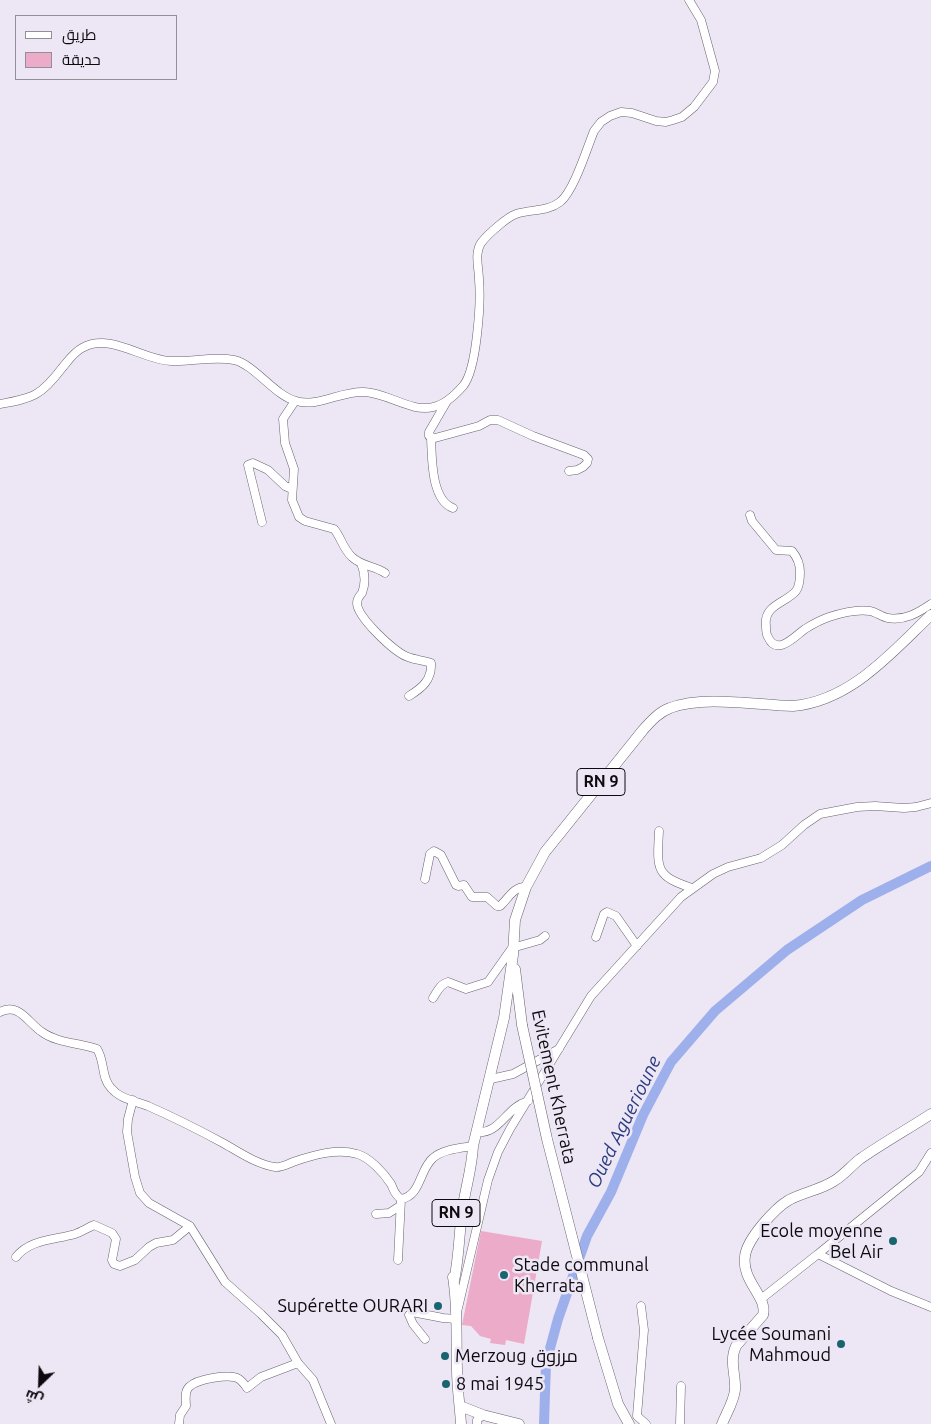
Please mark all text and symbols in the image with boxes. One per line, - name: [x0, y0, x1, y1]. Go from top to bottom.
- legend: [15, 15, 178, 80]
- text: طريق: [62, 26, 96, 43]
- text: حديقة: [62, 51, 101, 68]
- road number: RN 9: [577, 769, 625, 796]
- street label: Evitement Kherrata: [527, 1008, 581, 1166]
- water label: Oued Aguerioune: [582, 1052, 666, 1192]
- road number: RN 9: [432, 1200, 480, 1226]
- place label: Ecole moyenne Bel Air: [760, 1220, 883, 1262]
- marker: Ecole moyenne Bel Air: [887, 1235, 899, 1247]
- place label: Stade communal Kherrata: [514, 1254, 649, 1296]
- marker: Stade communal Kherrata: [498, 1269, 510, 1281]
- place label: Supérette OURARI: [277, 1295, 428, 1317]
- marker: Supérette OURARI: [432, 1300, 444, 1312]
- place label: Lycée Soumani Mahmoud: [711, 1323, 831, 1366]
- marker: Lycée Soumani Mahmoud: [835, 1338, 847, 1350]
- place label: Merzoug مرزوق: [455, 1345, 578, 1367]
- marker: Merzoug مرزوق: [439, 1350, 451, 1362]
- north arrow: [15, 1359, 65, 1409]
- place label: 8 mai 1945: [456, 1373, 544, 1395]
- marker: 8 mai 1945: [440, 1378, 452, 1390]
- text: ش: [22, 1387, 45, 1409]

